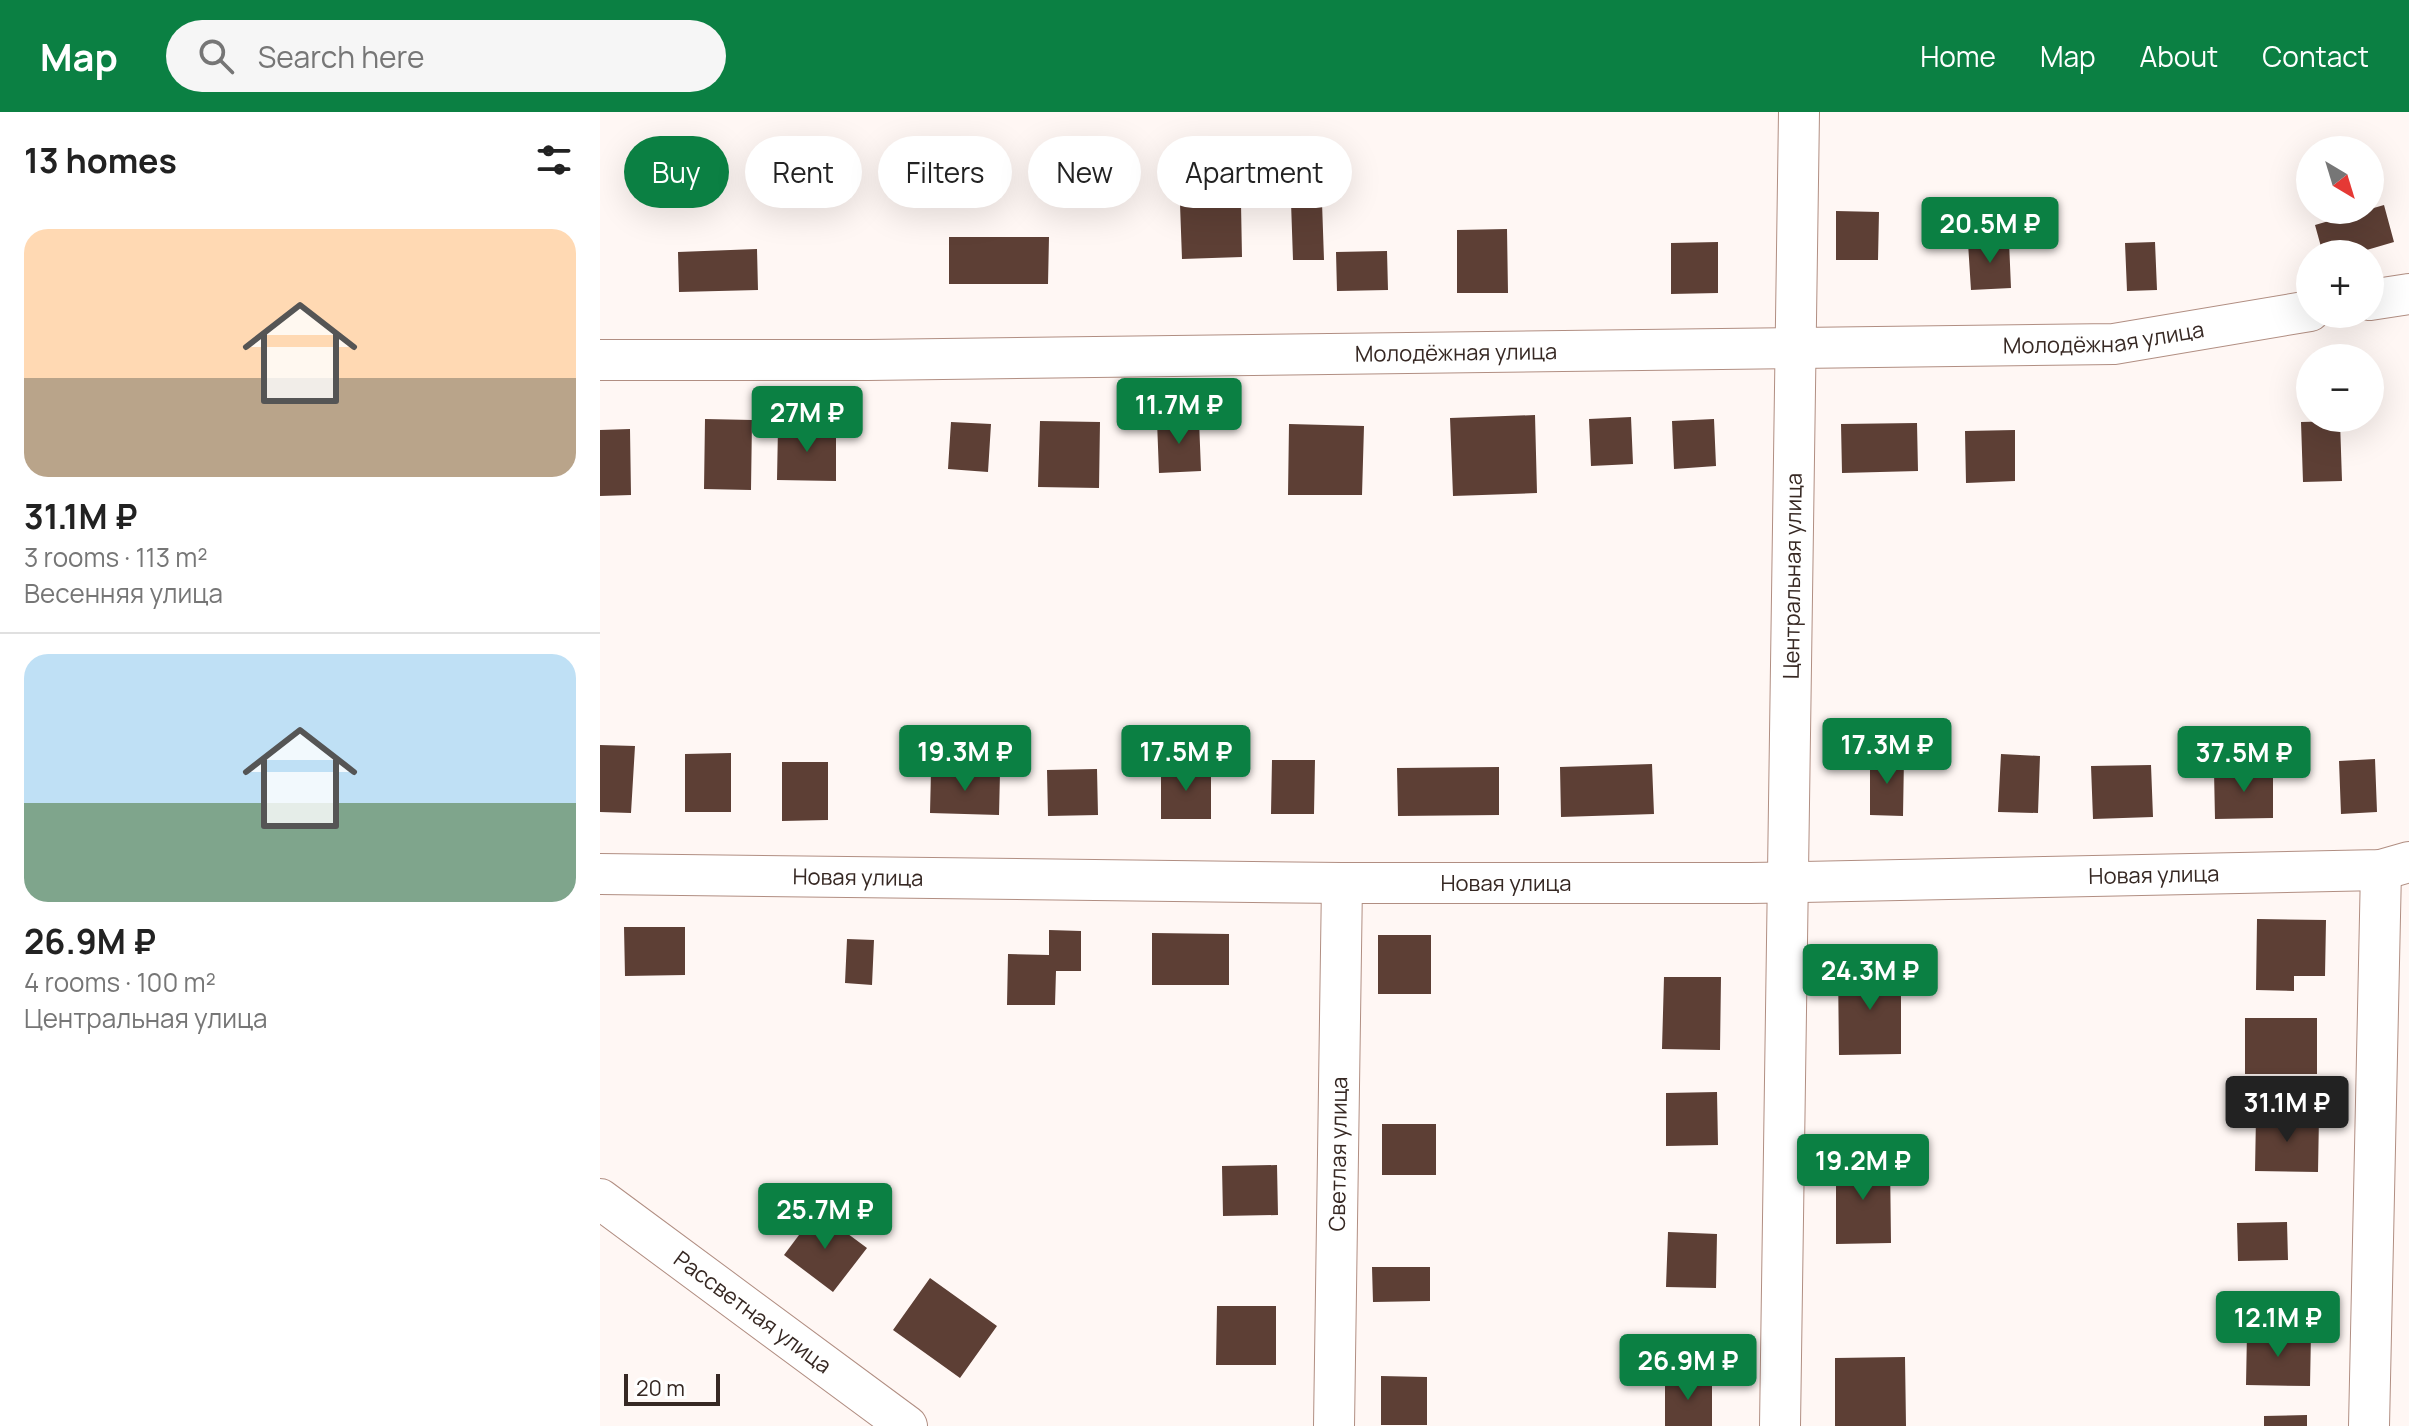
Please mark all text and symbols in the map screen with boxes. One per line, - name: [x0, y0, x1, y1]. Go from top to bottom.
- search box: [166, 20, 726, 92]
- text: Map: [40, 30, 118, 82]
- icon: search: [194, 34, 238, 78]
- text: Search here: [258, 36, 425, 77]
- text: Home: [1920, 37, 1996, 75]
- text: Map: [2040, 37, 2096, 75]
- text: About: [2140, 37, 2218, 75]
- text: Contact: [2262, 37, 2369, 75]
- chip: Buy: [624, 136, 729, 208]
- chip: Rent: [745, 136, 862, 208]
- chip: Filters: [878, 136, 1012, 208]
- chip: New: [1028, 136, 1141, 208]
- chip: Apartment: [1157, 136, 1352, 208]
- north arrow: [2296, 136, 2384, 224]
- map controls: [2296, 136, 2384, 432]
- text: 13 homes: [24, 137, 177, 183]
- icon: filters: [532, 138, 576, 182]
- pin: 20.5M ₽: [1916, 197, 2064, 265]
- text: 20.5M ₽: [1940, 205, 2040, 241]
- button: +: [2296, 240, 2384, 328]
- icon: home: [228, 281, 372, 425]
- street label: Молодёжная улица: [2003, 314, 2206, 360]
- street label: Молодёжная улица: [1355, 336, 1557, 369]
- button: −: [2296, 344, 2384, 432]
- pin: 11.7M ₽: [1105, 378, 1253, 446]
- pin: 27M ₽: [751, 386, 863, 454]
- text: 11.7M ₽: [1135, 386, 1223, 422]
- text: 27M ₽: [770, 394, 844, 430]
- street label: Центральная улица: [1776, 473, 1809, 679]
- text: 31.1M ₽: [24, 493, 138, 539]
- text: 3 rooms · 113 m²: [24, 539, 208, 575]
- text: Весенняя улица: [24, 575, 223, 611]
- icon: home: [228, 706, 372, 850]
- pin: 17.3M ₽: [1813, 718, 1961, 786]
- pin: 19.3M ₽: [891, 725, 1039, 793]
- pin: 17.5M ₽: [1112, 725, 1260, 793]
- text: 17.3M ₽: [1840, 726, 1934, 762]
- pin: 37.5M ₽: [2170, 726, 2318, 794]
- text: 19.3M ₽: [917, 733, 1013, 769]
- text: 17.5M ₽: [1139, 733, 1233, 769]
- text: 37.5M ₽: [2196, 734, 2292, 770]
- street label: Новая улица: [2088, 858, 2220, 891]
- street label: Новая улица: [792, 861, 924, 893]
- street label: Новая улица: [1441, 868, 1571, 898]
- text: 26.9M ₽: [24, 918, 156, 964]
- pin: 24.3M ₽: [1796, 944, 1944, 1012]
- text: 24.3M ₽: [1821, 952, 1919, 988]
- text: 4 rooms · 100 m²: [24, 964, 216, 1000]
- text: Центральная улица: [24, 1000, 268, 1036]
- street label: Светлая улица: [1322, 1076, 1354, 1232]
- pin: 31.1M ₽: [2213, 1076, 2361, 1144]
- text: 31.1M ₽: [2244, 1084, 2330, 1120]
- pin: 19.2M ₽: [1789, 1134, 1937, 1202]
- text: 19.2M ₽: [1815, 1142, 1911, 1178]
- pin: 25.7M ₽: [751, 1183, 899, 1251]
- text: 25.7M ₽: [776, 1191, 874, 1227]
- street label: Рассветная улица: [668, 1244, 838, 1380]
- pin: 12.1M ₽: [2204, 1291, 2352, 1359]
- text: 12.1M ₽: [2234, 1299, 2322, 1335]
- pin: 26.9M ₽: [1614, 1334, 1762, 1402]
- text: 26.9M ₽: [1638, 1342, 1738, 1378]
- scale bar: [624, 1370, 720, 1406]
- text: 20 m: [636, 1373, 685, 1403]

